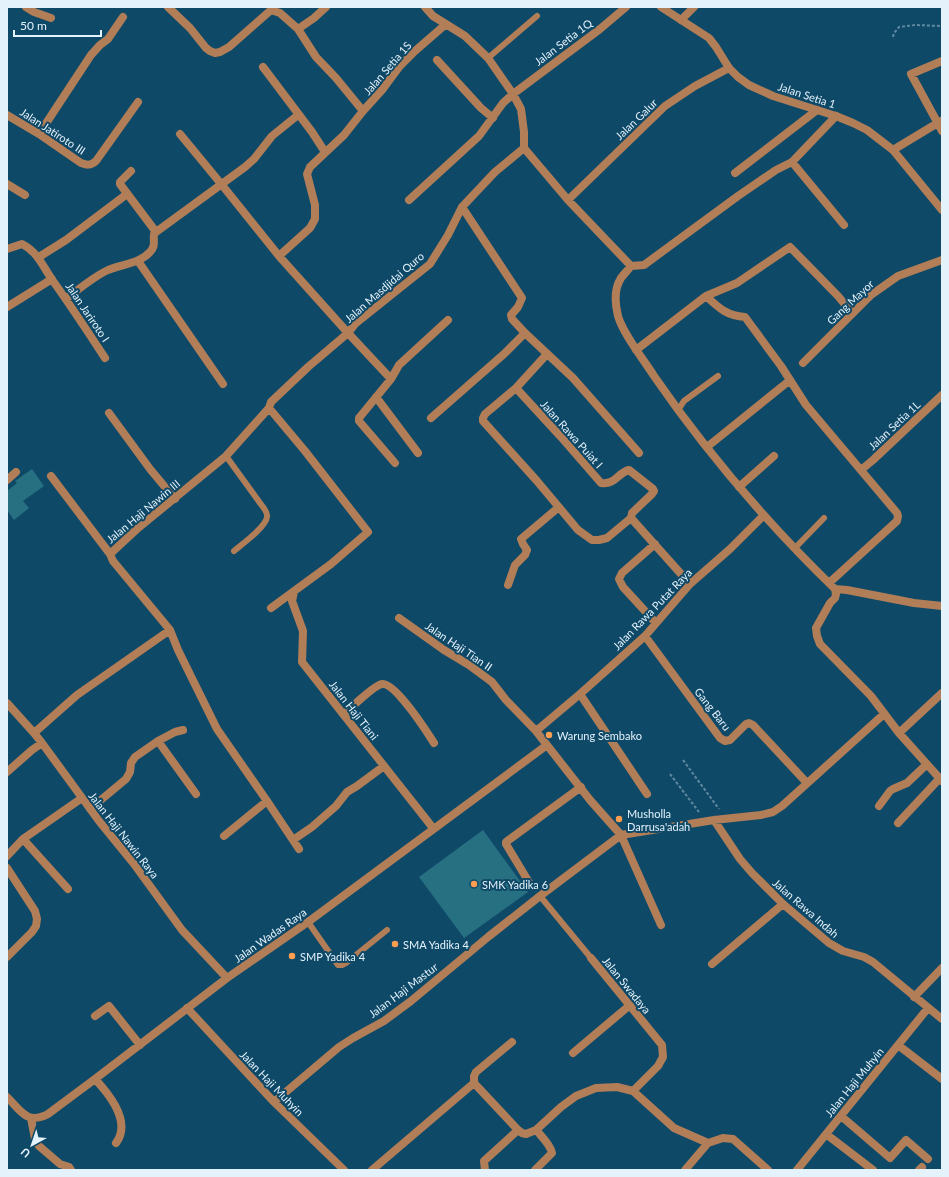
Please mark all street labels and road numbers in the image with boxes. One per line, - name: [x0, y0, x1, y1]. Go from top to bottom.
- street label: Jalan Setia 1Q: [532, 16, 595, 68]
- street label: Jalan Setia 1S: [360, 39, 414, 97]
- street label: Jalan Setia 1: [776, 80, 838, 110]
- street label: Jalan Galur: [612, 96, 660, 142]
- street label: Jalan Jatiroto III: [18, 105, 88, 157]
- street label: Jalan Masdjidai Quro: [342, 249, 426, 325]
- street label: Gang Mayor: [824, 277, 876, 327]
- street label: Jalan Jariroto I: [63, 280, 113, 344]
- street label: Jalan Rawa Puiat I: [538, 397, 606, 471]
- street label: Jalan Setia 1L: [866, 398, 923, 452]
- street label: Jalan Haji Nawin III: [104, 476, 182, 546]
- street label: Jalan Rawa Putat Raya: [610, 566, 694, 652]
- street label: Jalan Haji Tian II: [423, 619, 495, 673]
- street label: Jalan Haji Tiani: [327, 678, 381, 743]
- street label: Gang Baru: [692, 685, 734, 733]
- street label: Jalan Haji Nawin Raya: [86, 789, 162, 881]
- street label: Jalan Rawa Indah: [770, 876, 842, 940]
- street label: Jalan Wadas Raya: [231, 905, 309, 965]
- street label: Jalan Swadaya: [600, 954, 654, 1016]
- street label: Jalan Haji Mastur: [366, 960, 440, 1020]
- street label: Jalan Haji Muhyin: [822, 1045, 886, 1119]
- street label: Jalan Haji Muhyin: [238, 1048, 306, 1118]

